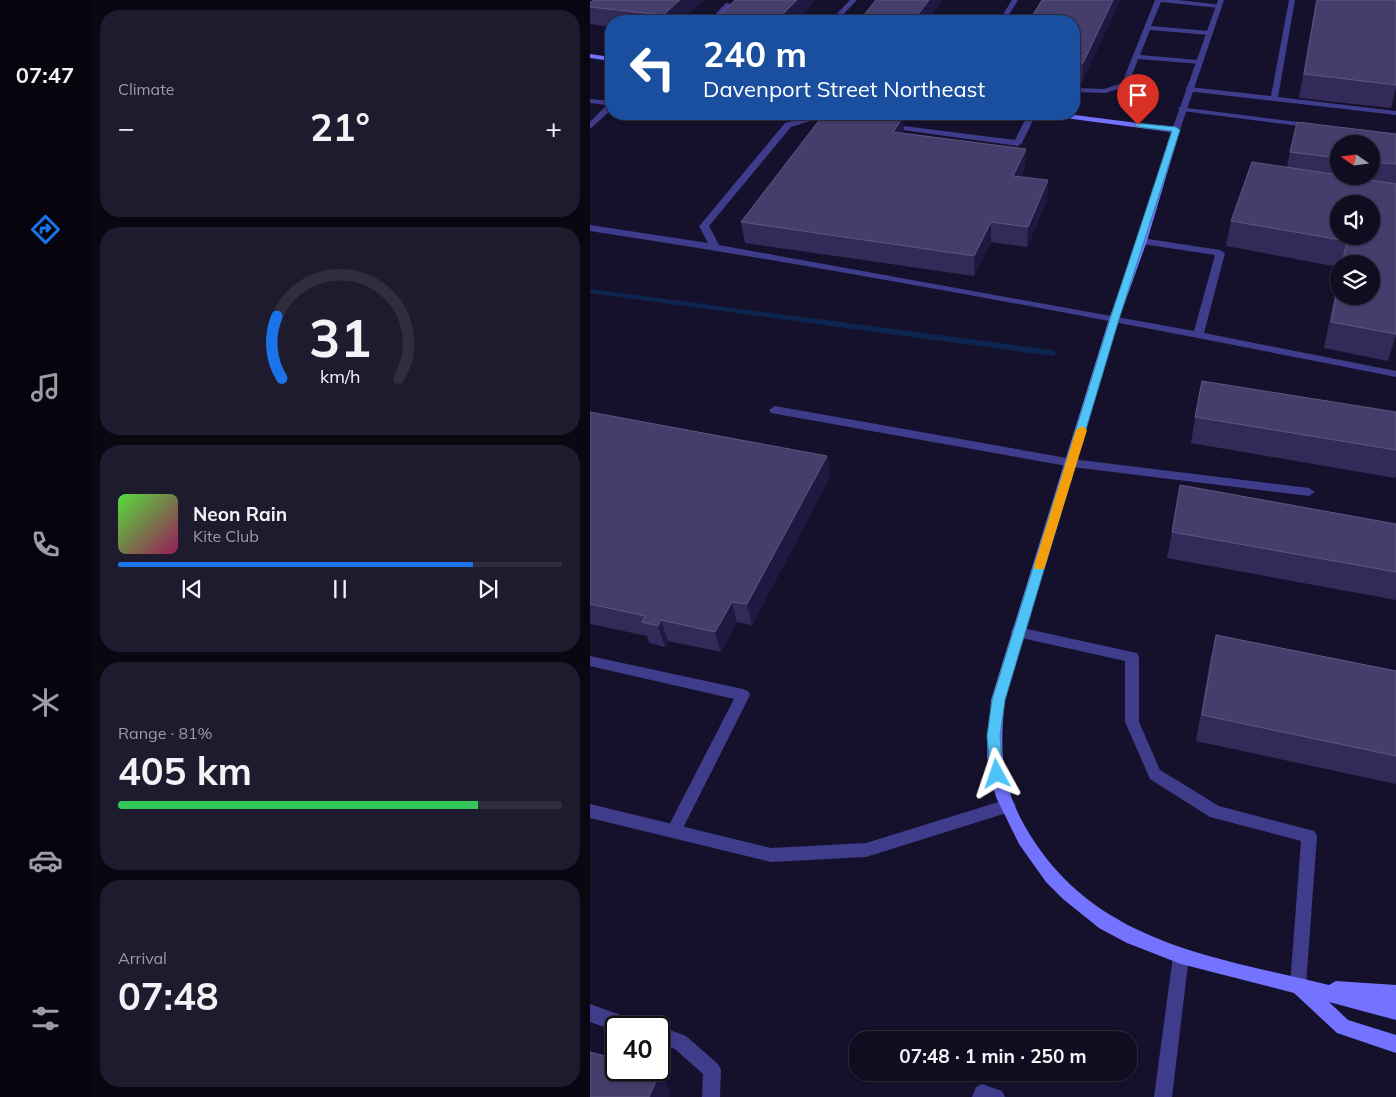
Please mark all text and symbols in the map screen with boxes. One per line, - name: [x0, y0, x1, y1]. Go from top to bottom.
- text: 240 m: [703, 32, 807, 76]
- icon: left: [620, 35, 685, 100]
- text: 07:47: [16, 61, 74, 89]
- pin: [1117, 74, 1159, 125]
- text: Davenport Street Northeast: [703, 75, 985, 103]
- text: Climate: [118, 79, 174, 99]
- icon: arrive: [1124, 81, 1152, 109]
- text: 21°: [310, 103, 370, 151]
- text: −: [118, 110, 135, 145]
- text: +: [545, 110, 562, 145]
- north arrow: [1330, 135, 1380, 185]
- map controls: [1330, 135, 1380, 305]
- button: sound: [1330, 195, 1380, 245]
- icon: directions: [28, 212, 63, 247]
- button: layers: [1330, 255, 1380, 305]
- text: 31: [309, 305, 371, 370]
- text: km/h: [320, 365, 360, 387]
- icon: music: [28, 370, 63, 405]
- text: Neon Rain: [193, 502, 287, 526]
- text: Kite Club: [193, 526, 259, 546]
- icon: phone: [28, 527, 63, 562]
- icon: previous: [178, 575, 206, 603]
- icon: pause: [326, 575, 354, 603]
- icon: next: [474, 575, 502, 603]
- icon: climate: [28, 685, 63, 720]
- text: Range · 81%: [118, 723, 213, 743]
- text: 405 km: [118, 747, 252, 795]
- position arrow: [970, 747, 1022, 799]
- icon: car: [28, 843, 63, 878]
- text: Arrival: [118, 948, 167, 968]
- text: 07:48: [118, 972, 219, 1020]
- icon: filters: [28, 1001, 63, 1036]
- speed limit sign: 40: [605, 1016, 670, 1081]
- text: 07:48 · 1 min · 250 m: [899, 1044, 1087, 1068]

